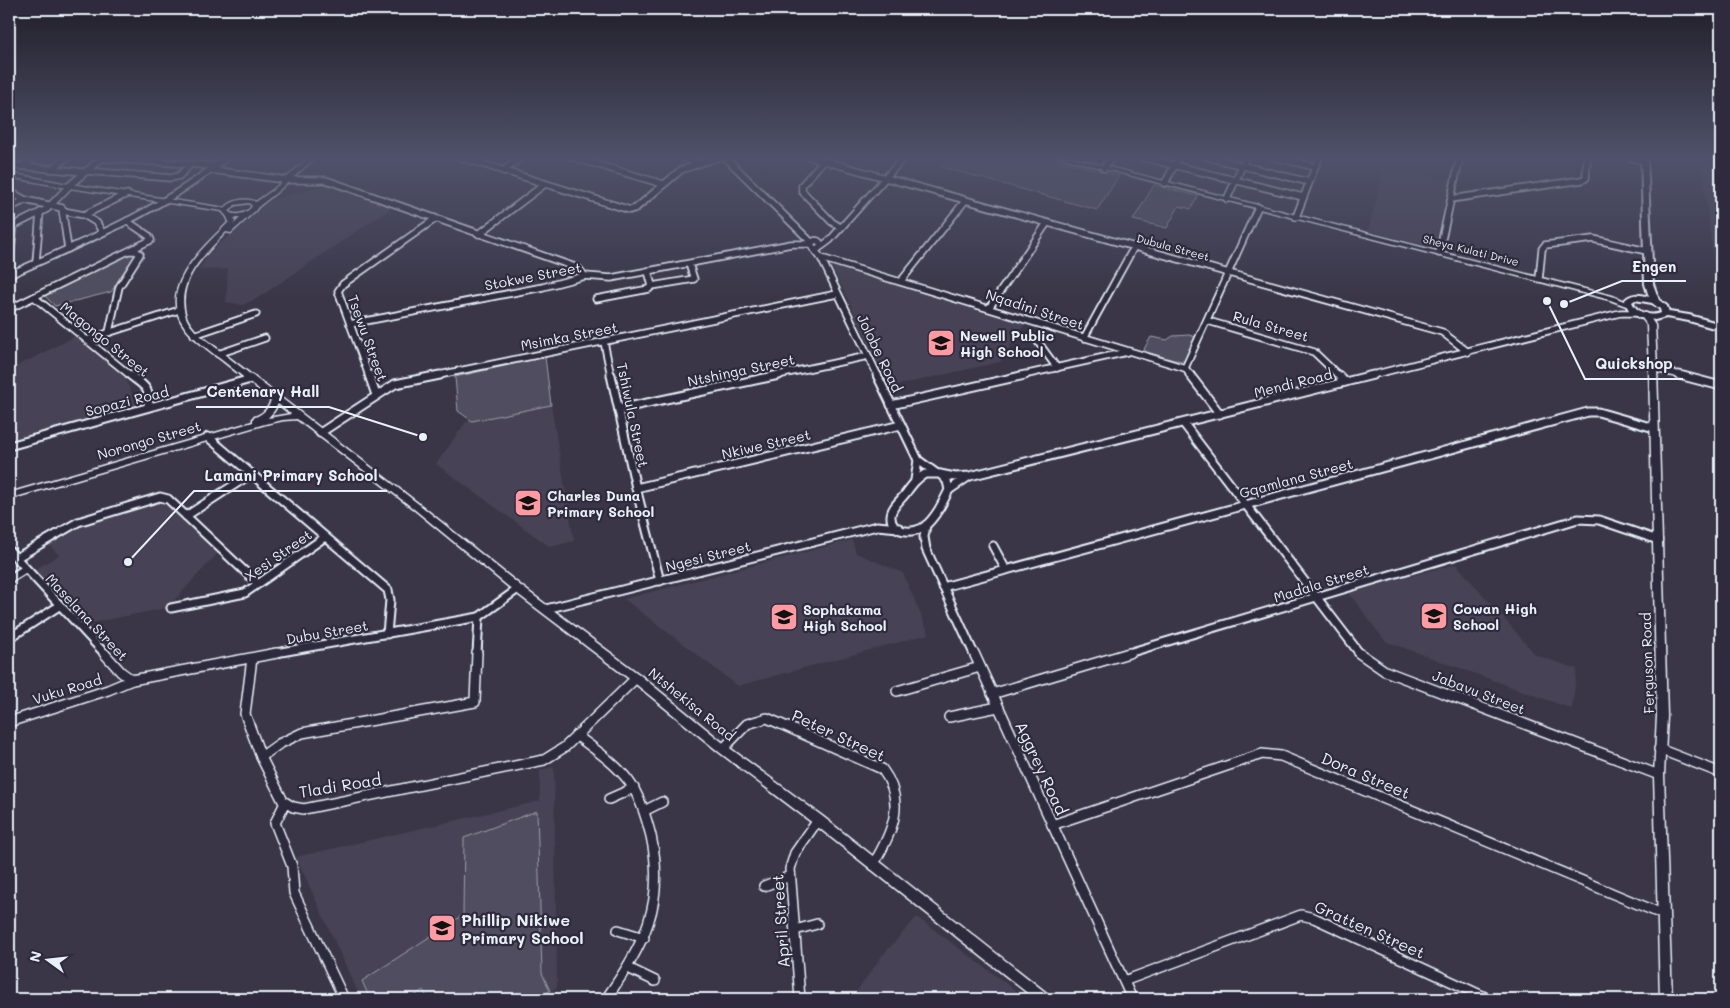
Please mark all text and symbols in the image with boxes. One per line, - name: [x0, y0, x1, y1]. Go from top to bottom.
- street label: Dubula Street: [1135, 230, 1211, 264]
- street label: Sheya Kulati Drive: [1421, 231, 1521, 269]
- callout: Engen: [1622, 251, 1686, 281]
- text: Engen: [1632, 256, 1676, 276]
- street label: Stokwe Street: [483, 257, 583, 295]
- street label: Nqadini Street: [983, 284, 1087, 334]
- street label: Tsewu Street: [344, 292, 392, 384]
- street label: Magongo Street: [56, 297, 154, 381]
- street label: Rula Street: [1231, 306, 1311, 346]
- street label: Jolobe Road: [853, 311, 907, 395]
- street label: Msimka Street: [519, 317, 619, 355]
- place label: Newell Public High School: [960, 326, 1054, 361]
- school or university icon: Newell Public High School: [926, 328, 956, 358]
- street label: Ntshinga Street: [686, 349, 796, 391]
- callout: Quickshop: [1585, 349, 1683, 379]
- text: Quickshop: [1595, 353, 1673, 373]
- street label: Tshiwula Street: [613, 361, 653, 469]
- street label: Mendi Road: [1252, 364, 1334, 402]
- callout: Centenary Hall: [196, 377, 329, 407]
- street label: Sopazi Road: [83, 381, 171, 420]
- text: Centenary Hall: [207, 381, 319, 401]
- street label: Norongo Street: [95, 416, 203, 464]
- street label: Nkiwe Street: [720, 425, 812, 463]
- street label: Gqamlana Street: [1237, 454, 1355, 502]
- callout: Lamani Primary School: [194, 461, 387, 491]
- text: Lamani Primary School: [204, 465, 378, 485]
- place label: Charles Duna Primary School: [547, 486, 654, 521]
- school or university icon: Charles Duna Primary School: [513, 488, 543, 518]
- street label: Xesi Street: [241, 525, 315, 585]
- street label: Ngesi Street: [663, 536, 753, 576]
- street label: Madala Street: [1271, 559, 1371, 607]
- street label: Maselana Street: [41, 569, 133, 665]
- place label: Cowan High School: [1453, 599, 1537, 634]
- place label: Sophakama High School: [803, 600, 887, 635]
- school or university icon: Cowan High School: [1419, 601, 1449, 631]
- school or university icon: Sophakama High School: [769, 602, 799, 632]
- street label: Ferguson Road: [1636, 612, 1658, 714]
- street label: Dubu Street: [285, 615, 369, 649]
- street label: Ntshekisa Road: [645, 663, 739, 745]
- street label: Jabavu Street: [1430, 666, 1528, 718]
- street label: Vuku Road: [30, 669, 104, 708]
- street label: Peter Street: [789, 704, 889, 766]
- street label: Aggrey Road: [1011, 718, 1073, 818]
- street label: Dora Street: [1318, 747, 1414, 803]
- street label: Tladi Road: [297, 768, 383, 802]
- street label: April Street: [766, 873, 794, 969]
- street label: Gratten Street: [1311, 895, 1429, 963]
- place label: Phillip Nikiwe Primary School: [461, 909, 584, 948]
- school or university icon: Phillip Nikiwe Primary School: [427, 913, 457, 943]
- north arrow: [22, 936, 72, 986]
- text: N: [24, 949, 46, 964]

